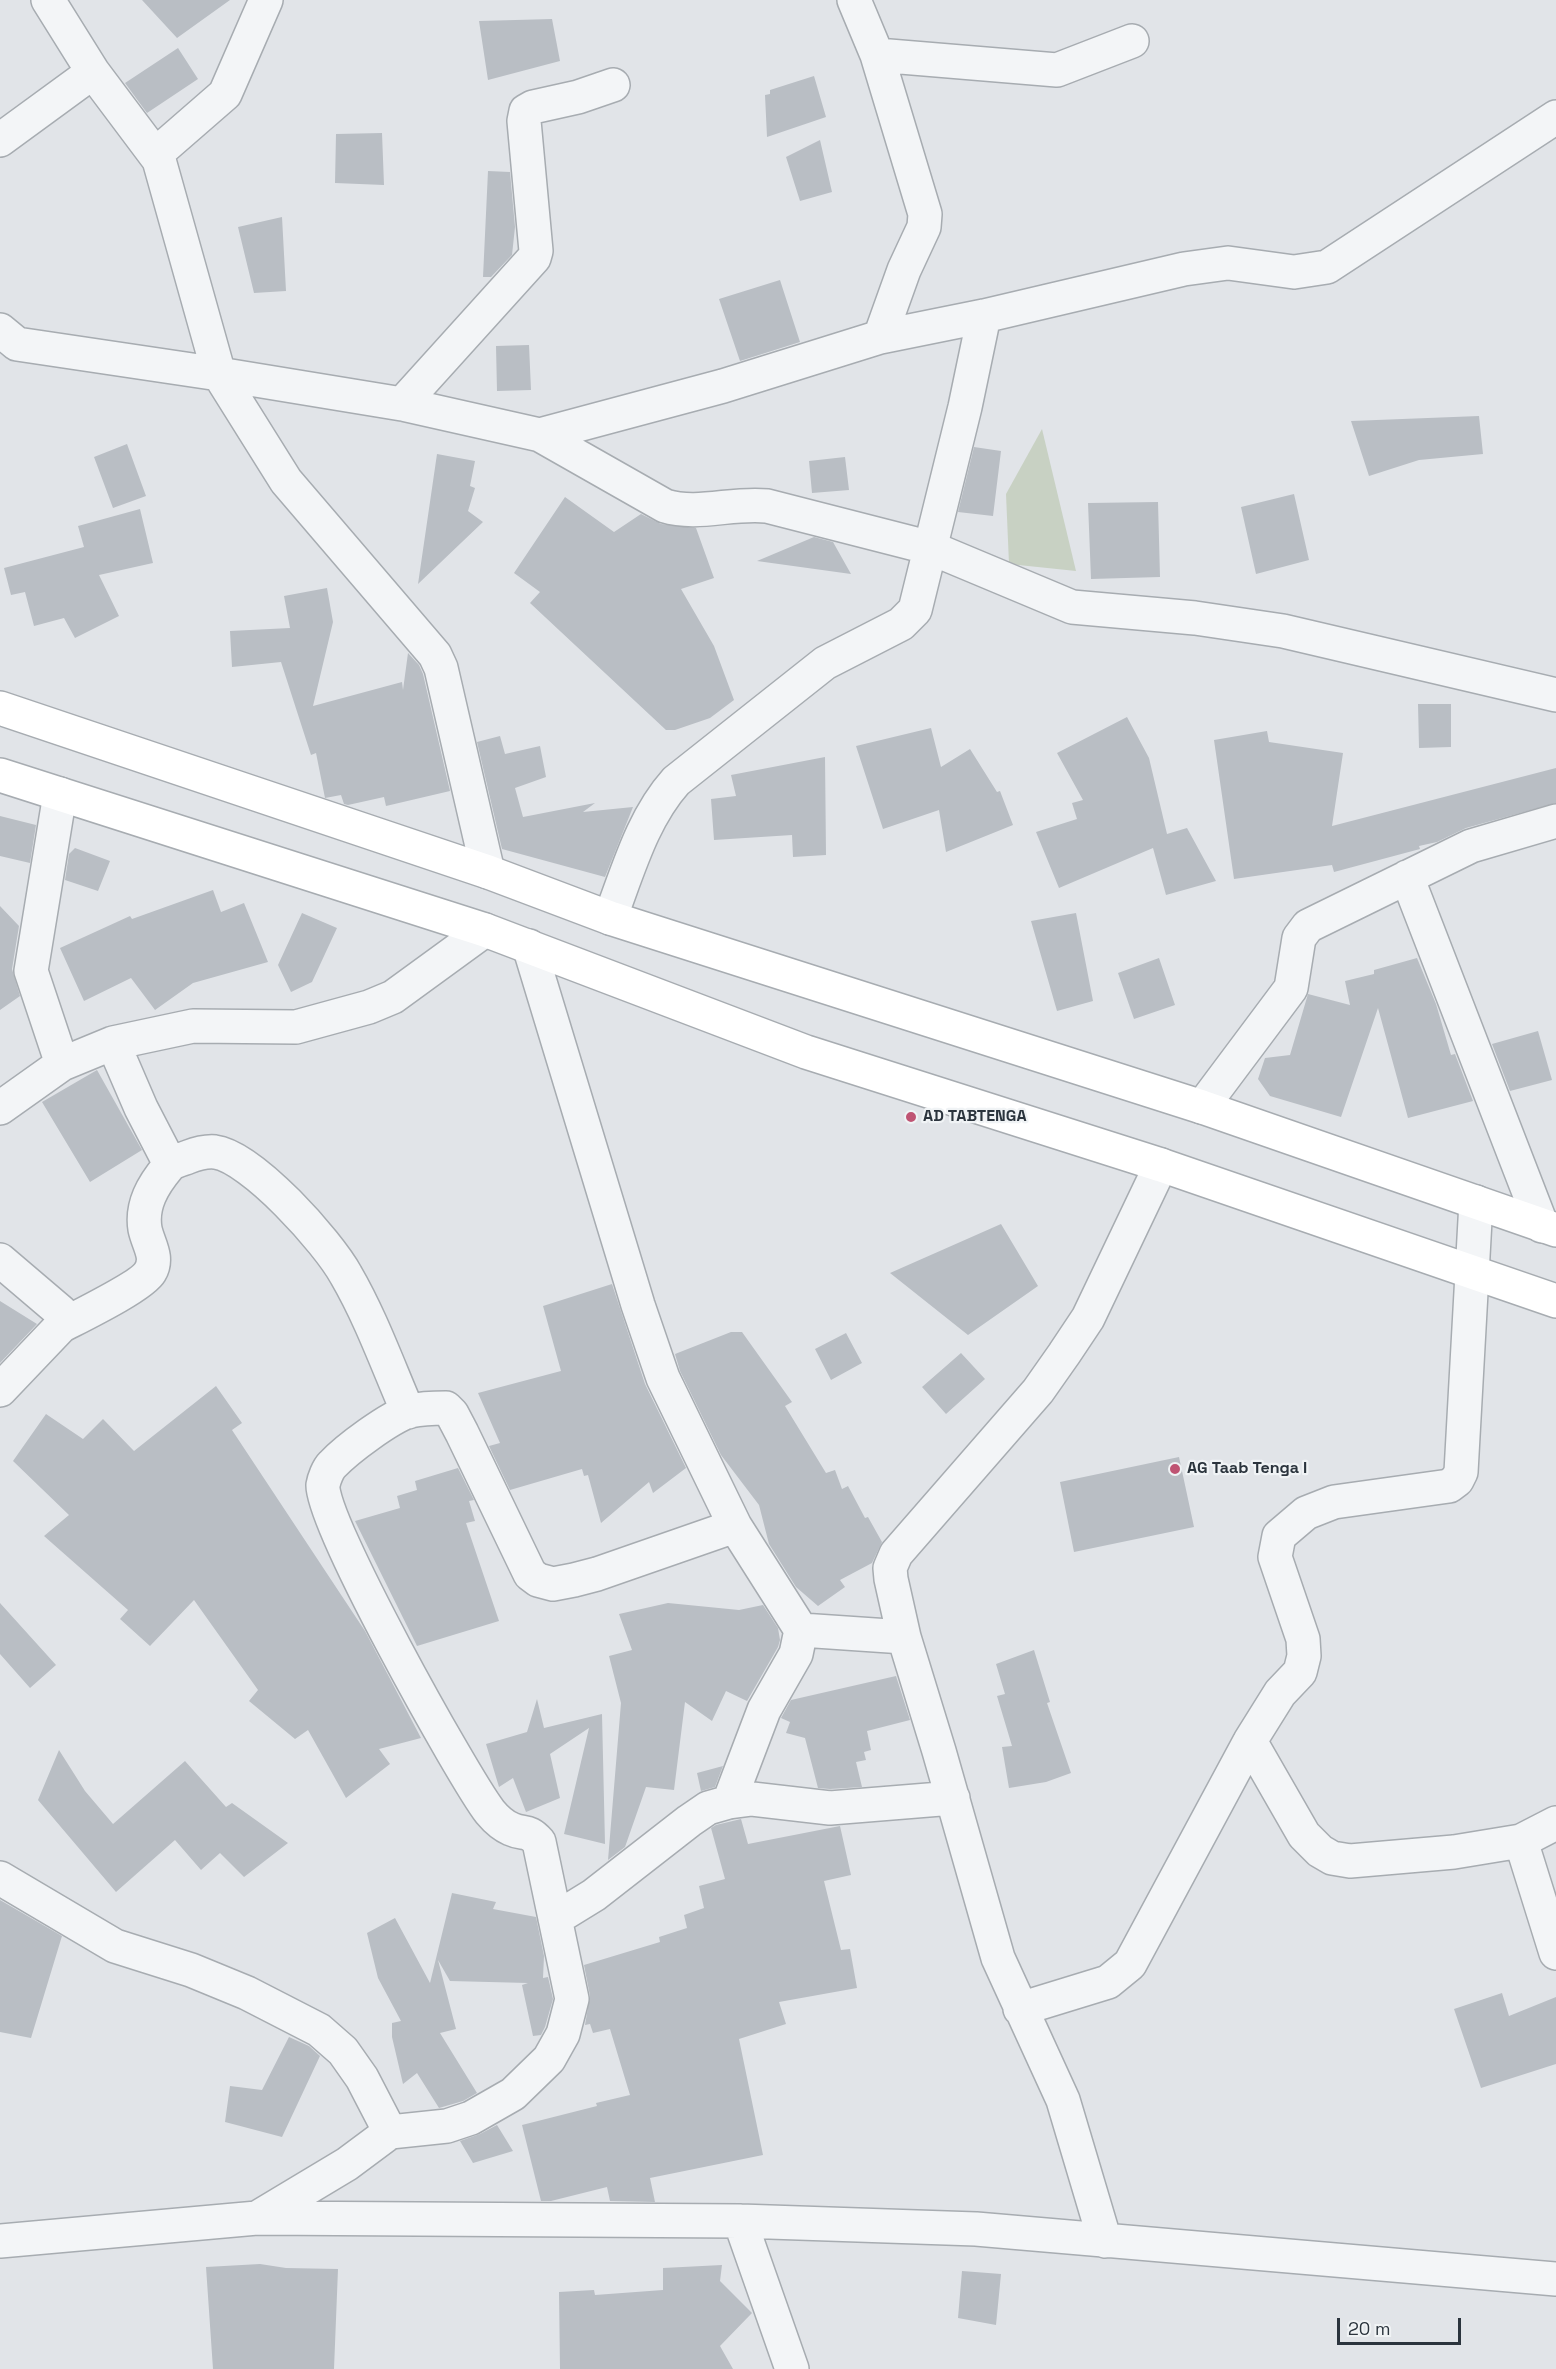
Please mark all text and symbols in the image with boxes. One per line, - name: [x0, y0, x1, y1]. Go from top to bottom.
- place label: AD TABTENGA: [923, 1107, 1027, 1127]
- marker: AD TABTENGA: [904, 1110, 918, 1124]
- place label: AG Taab Tenga I: [1187, 1459, 1307, 1479]
- marker: AG Taab Tenga I: [1168, 1462, 1182, 1476]
- scale bar: [1340, 2306, 1464, 2344]
- text: 20 m: [1348, 2317, 1391, 2340]

